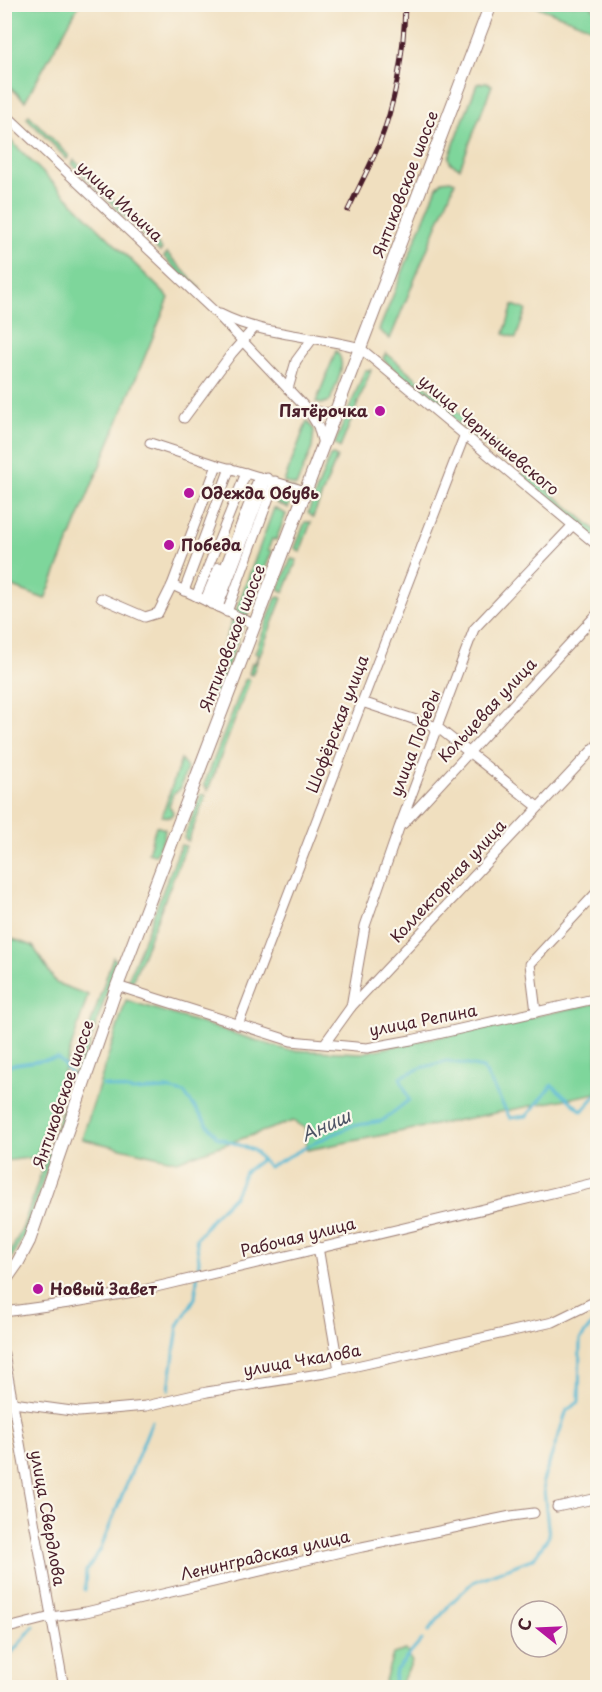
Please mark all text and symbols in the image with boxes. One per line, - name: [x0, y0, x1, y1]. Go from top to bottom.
- street label: Янтиковское шоссе: [365, 107, 443, 261]
- street label: улица Ильича: [72, 154, 169, 247]
- street label: улица Чернышевского: [414, 368, 565, 500]
- place label: Пятёрочка: [279, 398, 368, 422]
- marker: Пятёрочка: [373, 404, 387, 418]
- place label: Одежда Обувь: [201, 480, 319, 504]
- marker: Одежда Обувь: [182, 486, 196, 500]
- place label: Победа: [181, 532, 242, 556]
- marker: Победа: [162, 538, 176, 552]
- street label: Янтиковское шоссе: [192, 561, 270, 715]
- street label: Шофёрская улица: [299, 651, 373, 796]
- street label: Кольцевая улица: [431, 652, 541, 767]
- street label: улица Победы: [383, 686, 445, 800]
- street label: Коллекторная улица: [384, 813, 511, 947]
- street label: улица Репина: [367, 997, 479, 1041]
- street label: Янтиковское шоссе: [25, 1016, 99, 1171]
- water label: Аниш: [296, 1101, 356, 1148]
- street label: Рабочая улица: [238, 1210, 358, 1262]
- place label: Новый Завет: [50, 1276, 157, 1300]
- marker: Новый Завет: [31, 1282, 45, 1296]
- street label: улица Чкалова: [241, 1337, 362, 1381]
- street label: улица Свердлова: [25, 1448, 73, 1588]
- street label: Ленинградская улица: [178, 1523, 352, 1585]
- north arrow: [509, 1599, 569, 1659]
- text: С: [511, 1615, 537, 1633]

